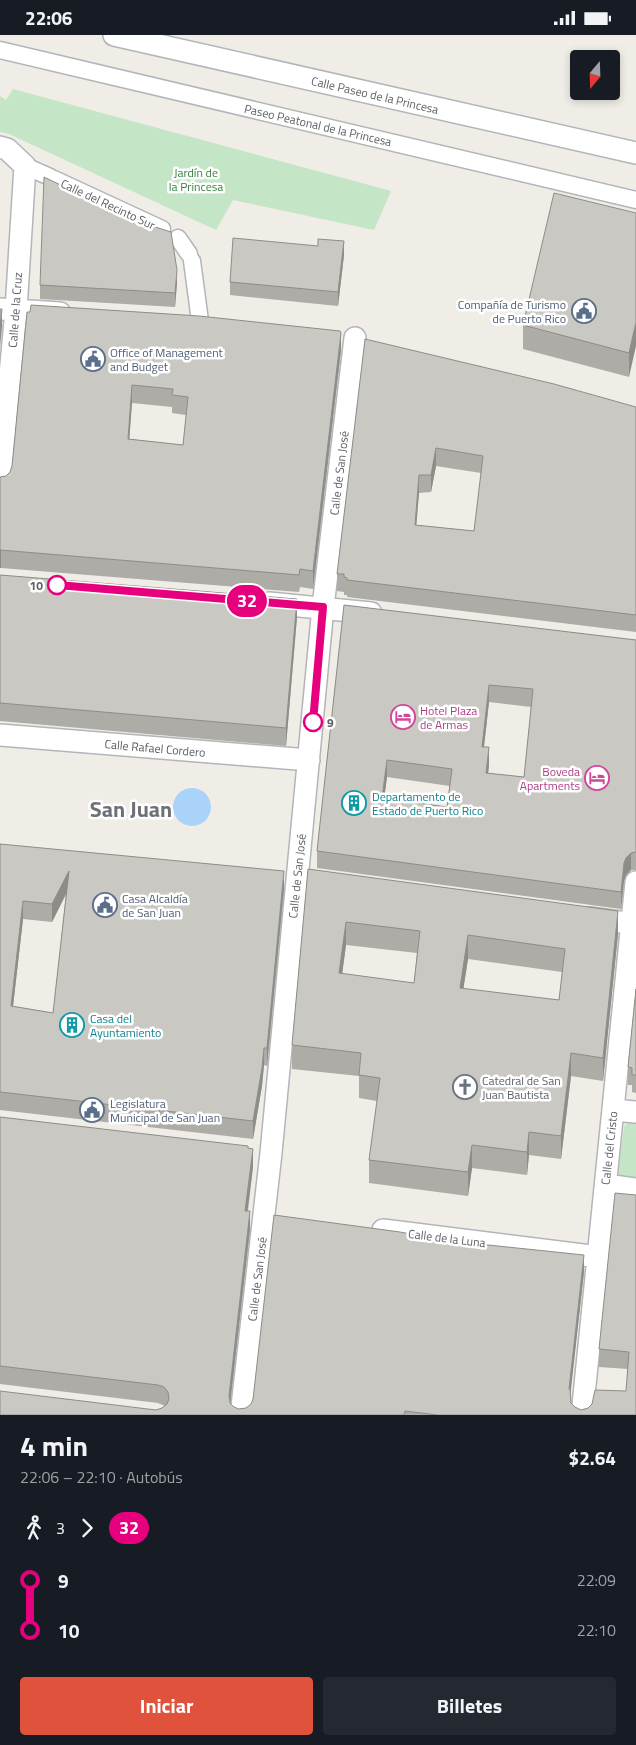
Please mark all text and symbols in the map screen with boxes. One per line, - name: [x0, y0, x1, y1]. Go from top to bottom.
- text: 22:06: [25, 3, 72, 32]
- north arrow: [570, 50, 620, 100]
- map controls: [570, 50, 620, 100]
- street label: Calle Paseo de la Princesa: [309, 71, 441, 119]
- street label: Paseo Peatonal de la Princesa: [242, 99, 394, 151]
- park label: Jardín de la Princesa: [169, 163, 223, 196]
- street label: Calle del Recinto Sur: [58, 174, 158, 234]
- street label: Calle de la Cruz: [3, 272, 27, 348]
- place label: Compañía de Turismo de Puerto Rico: [458, 295, 566, 328]
- public building icon: Compañía de Turismo de Puerto Rico: [571, 298, 597, 324]
- place label: Office of Management and Budget: [110, 343, 224, 376]
- public building icon: Office of Management and Budget: [80, 346, 106, 372]
- street label: Calle de San José: [324, 430, 354, 516]
- marker: 10: [47, 575, 67, 595]
- place label: 10: [30, 576, 43, 595]
- line badge: 32: [224, 585, 270, 617]
- text: 32: [237, 587, 257, 614]
- place label: Hotel Plaza de Armas: [420, 701, 477, 734]
- hotel icon: Hotel Plaza de Armas: [390, 704, 416, 730]
- marker: 9: [303, 712, 323, 732]
- place label: 9: [327, 713, 334, 732]
- street label: Calle Rafael Cordero: [104, 734, 206, 762]
- place label: Boveda Apartments: [520, 762, 580, 795]
- hotel icon: Boveda Apartments: [584, 765, 610, 791]
- place label: Departamento de Estado de Puerto Rico: [372, 787, 483, 820]
- building icon: Departamento de Estado de Puerto Rico: [341, 790, 367, 816]
- district label: San Juan: [90, 792, 172, 826]
- street label: Calle de San José: [283, 833, 311, 919]
- place label: Casa Alcaldía de San Juan: [122, 889, 188, 922]
- public building icon: Casa Alcaldía de San Juan: [92, 892, 118, 918]
- place label: Casa del Ayuntamiento: [90, 1009, 161, 1042]
- building icon: Casa del Ayuntamiento: [59, 1012, 85, 1038]
- place label: Catedral de San Juan Bautista: [482, 1071, 561, 1104]
- church icon: Catedral de San Juan Bautista: [452, 1074, 478, 1100]
- place label: Legislatura Municipal de San Juan: [110, 1094, 220, 1127]
- public building icon: Legislatura Municipal de San Juan: [79, 1097, 105, 1123]
- street label: Calle del Cristo: [596, 1110, 622, 1186]
- street label: Calle de la Luna: [407, 1224, 487, 1252]
- street label: Calle de San José: [242, 1236, 272, 1322]
- text: 4 min: [20, 1424, 88, 1467]
- text: $2.64: [569, 1443, 616, 1472]
- text: 22:06 – 22:10 · Autobús: [20, 1465, 183, 1489]
- icon: walk: [20, 1514, 48, 1542]
- icon: forward: [73, 1514, 101, 1542]
- text: 32: [119, 1514, 139, 1541]
- text: 3: [56, 1516, 65, 1540]
- text: 9: [58, 1566, 69, 1595]
- text: 22:09: [577, 1568, 616, 1592]
- text: 10: [58, 1616, 79, 1645]
- text: 22:10: [577, 1618, 616, 1642]
- button: Iniciar: [20, 1677, 313, 1735]
- button: Billetes: [323, 1677, 616, 1735]

